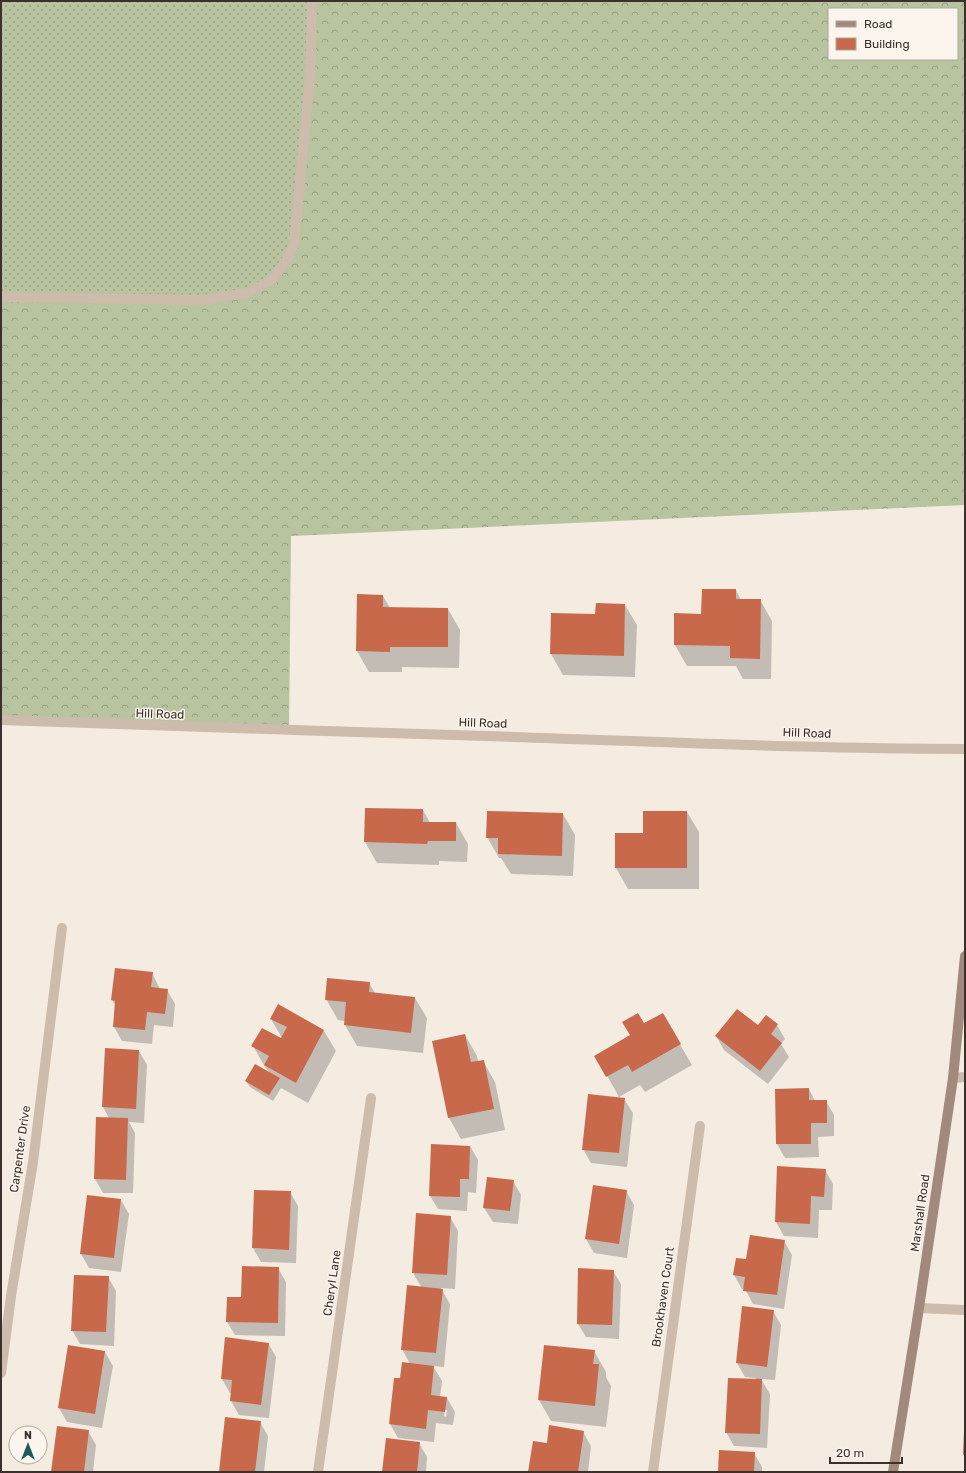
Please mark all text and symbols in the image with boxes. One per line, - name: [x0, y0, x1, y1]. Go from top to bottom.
- legend: [828, 8, 958, 60]
- text: Road: [864, 17, 892, 31]
- text: Building: [864, 37, 910, 51]
- street label: Hill Road: [135, 706, 185, 722]
- street label: Hill Road: [458, 715, 508, 731]
- street label: Hill Road: [782, 725, 832, 741]
- street label: Carpenter Drive: [7, 1104, 33, 1193]
- street label: Marshall Road: [908, 1173, 932, 1253]
- street label: Brookhaven Court: [649, 1246, 677, 1348]
- street label: Cheryl Lane: [320, 1249, 344, 1317]
- north arrow: [8, 1425, 48, 1465]
- text: N: [24, 1429, 32, 1442]
- scale bar: [830, 1439, 902, 1465]
- text: 20 m: [836, 1446, 864, 1460]

